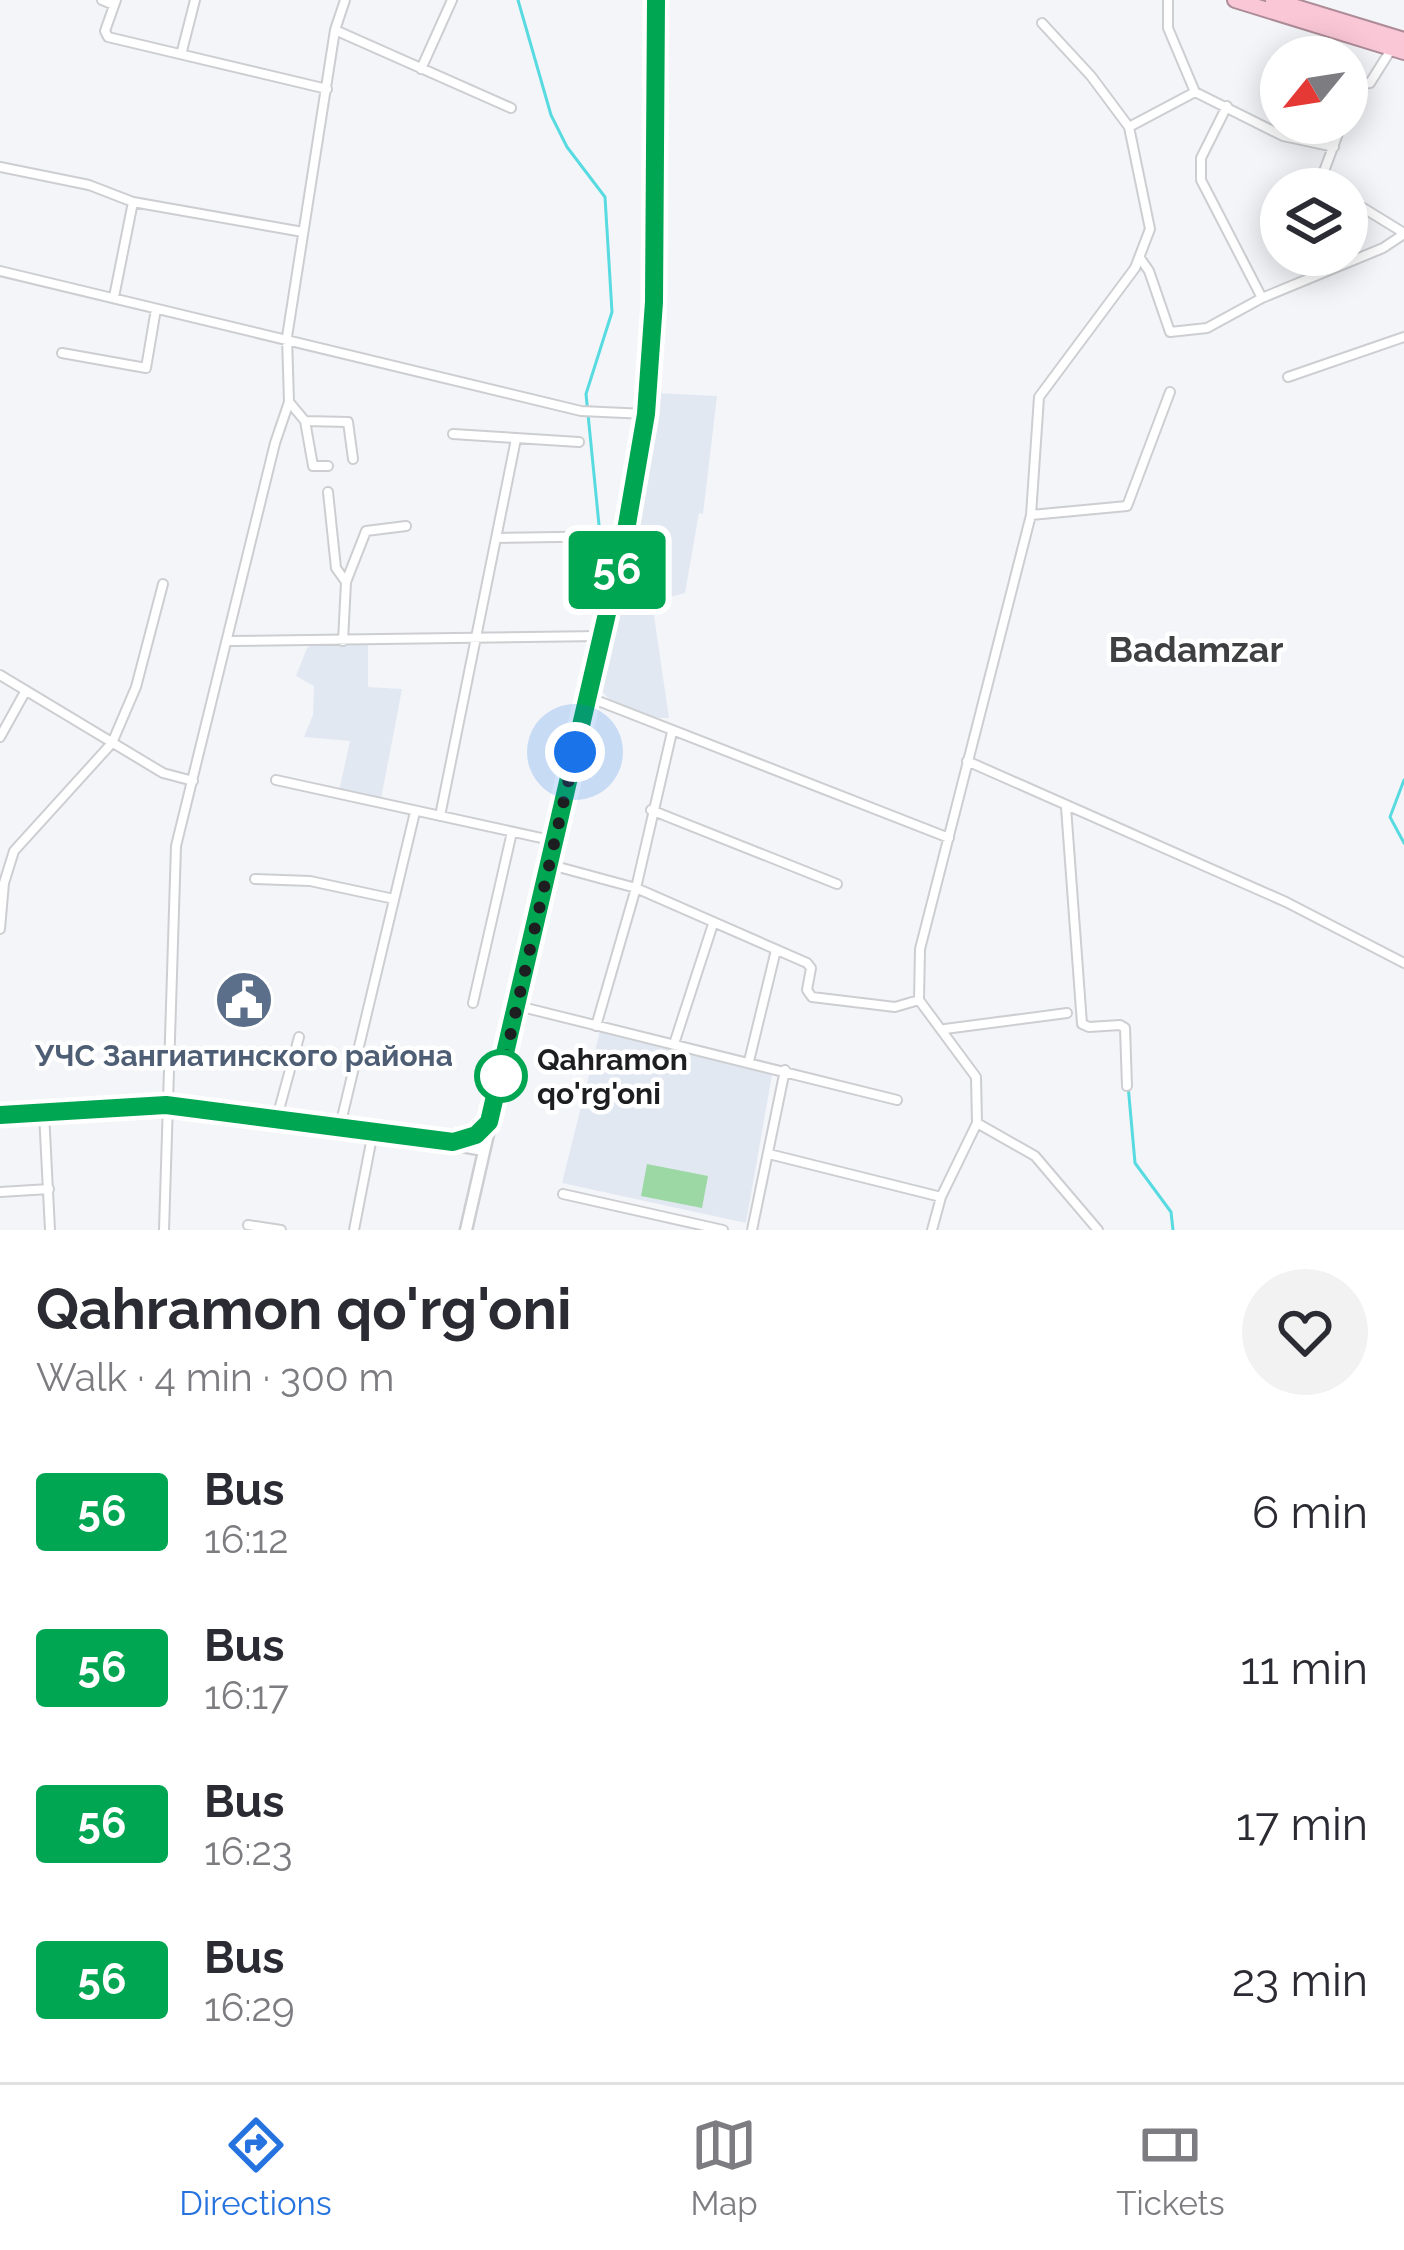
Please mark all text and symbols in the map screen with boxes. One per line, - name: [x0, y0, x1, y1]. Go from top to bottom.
- north arrow: [1260, 36, 1368, 144]
- map controls: [1260, 36, 1368, 276]
- button: layers: [1260, 168, 1368, 276]
- line badge: 56: [563, 531, 671, 609]
- text: 56: [593, 545, 641, 594]
- district label: Badamzar: [1109, 628, 1284, 670]
- your location: [545, 722, 605, 782]
- public building icon: УЧС Зангиатинского района: [213, 969, 275, 1031]
- place label: УЧС Зангиатинского района: [34, 1038, 453, 1073]
- place label: Qahramon qo'rg'oni: [537, 1042, 688, 1111]
- marker: Qahramon qo'rg'oni: [476, 1051, 526, 1101]
- button: heart: [1242, 1269, 1368, 1395]
- text: Qahramon qo'rg'oni: [36, 1275, 572, 1342]
- text: Walk · 4 min · 300 m: [36, 1354, 394, 1400]
- text: Bus: [204, 1463, 285, 1516]
- text: 6 min: [1252, 1486, 1368, 1539]
- text: 56: [78, 1487, 126, 1536]
- text: 16:12: [204, 1516, 289, 1562]
- text: Bus: [204, 1619, 285, 1672]
- text: 11 min: [1241, 1642, 1368, 1695]
- text: 56: [78, 1643, 126, 1692]
- text: 16:17: [204, 1672, 289, 1718]
- text: Bus: [204, 1775, 285, 1828]
- text: 17 min: [1236, 1798, 1368, 1851]
- text: 56: [78, 1799, 126, 1848]
- text: 16:23: [204, 1828, 293, 1874]
- text: Bus: [204, 1931, 285, 1984]
- text: 23 min: [1232, 1954, 1368, 2007]
- text: 56: [78, 1955, 126, 2004]
- text: 16:29: [204, 1984, 295, 2030]
- tab: Directions: [179, 2112, 332, 2223]
- tab: Map: [690, 2112, 758, 2223]
- tab: Tickets: [1116, 2112, 1225, 2223]

